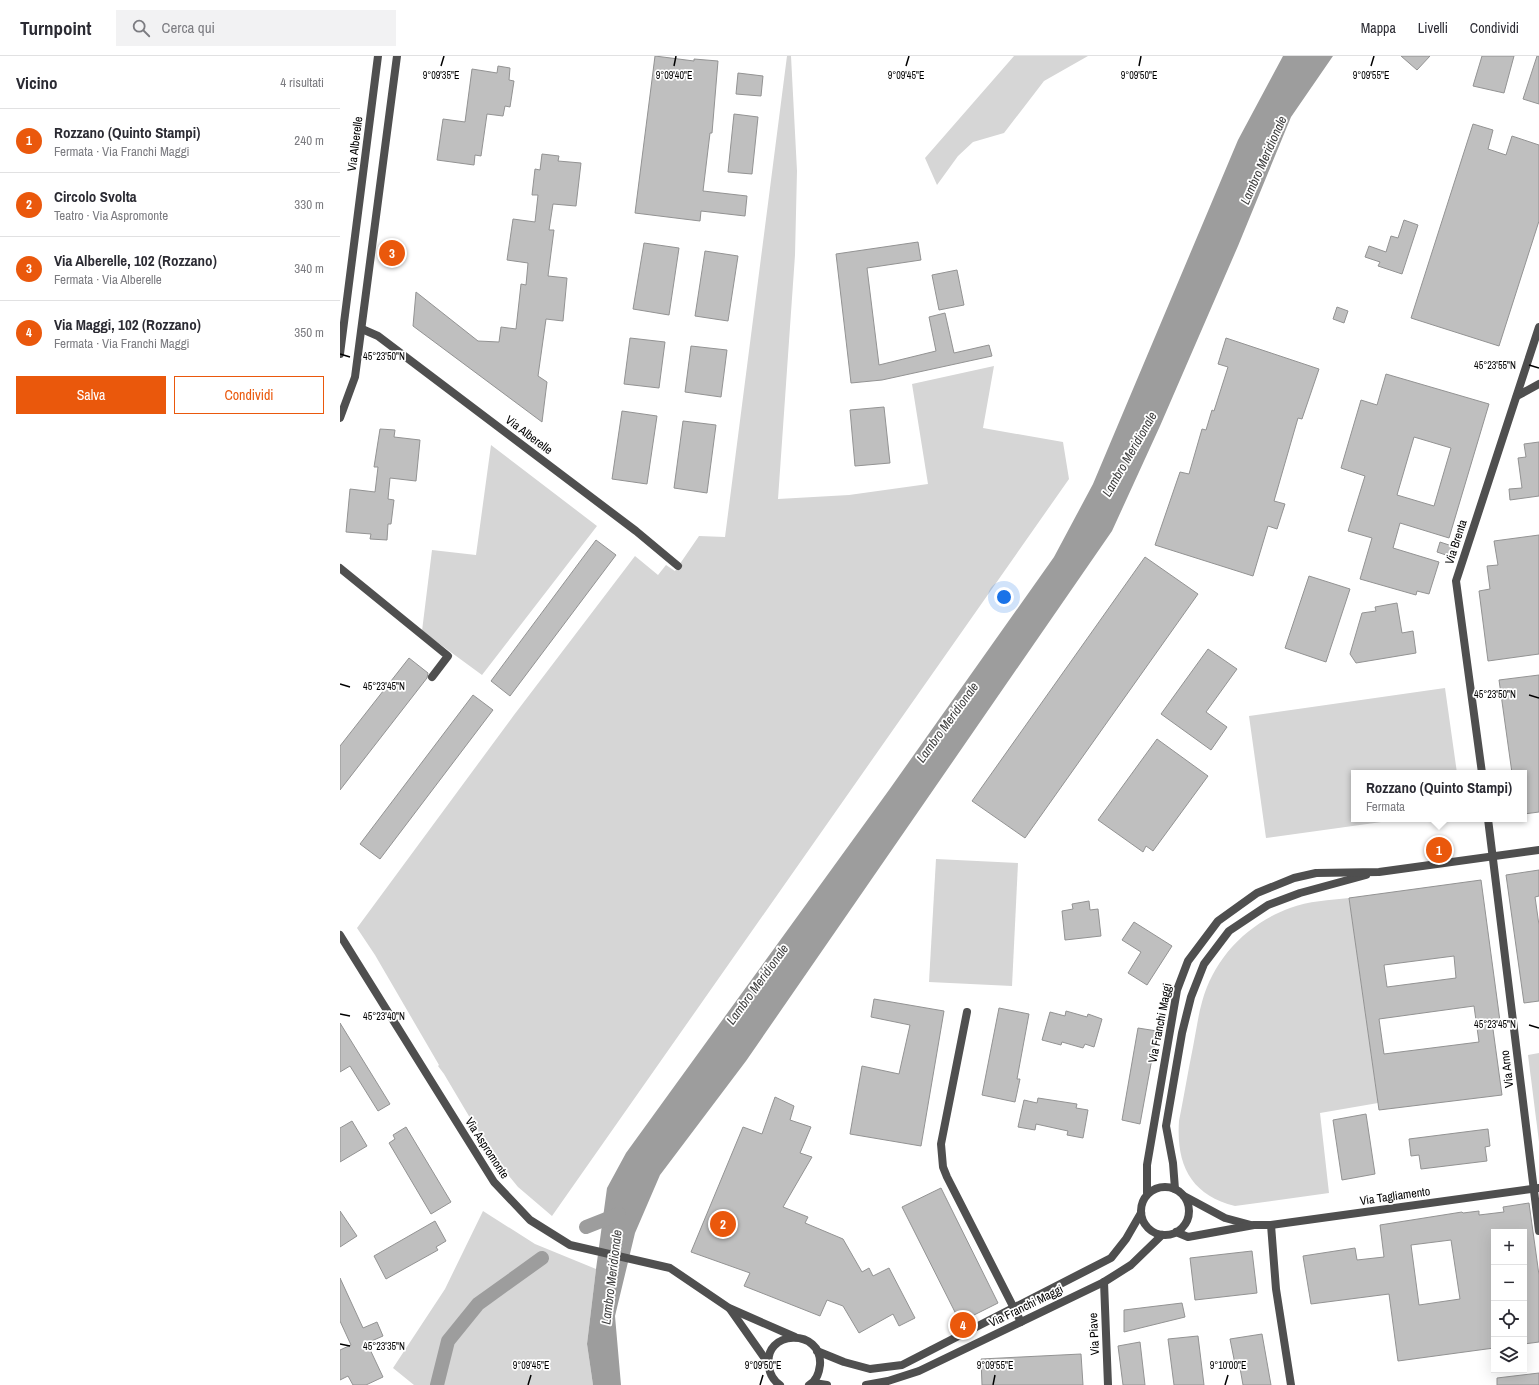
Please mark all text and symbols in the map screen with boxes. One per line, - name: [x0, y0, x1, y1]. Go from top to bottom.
- search box: [116, 10, 396, 46]
- text: Turnpoint: [20, 15, 92, 41]
- icon: search: [130, 17, 152, 39]
- text: Cerca qui: [162, 17, 215, 38]
- text: Mappa: [1361, 19, 1396, 37]
- text: Livelli: [1418, 19, 1448, 37]
- text: Condividi: [1470, 19, 1519, 37]
- text: 9°09'35"E: [423, 69, 459, 82]
- text: 9°09'40"E: [656, 69, 692, 82]
- text: 9°09'45"E: [888, 69, 924, 82]
- text: 9°09'50"E: [1121, 69, 1157, 82]
- text: 9°09'55"E: [1353, 69, 1389, 82]
- text: Vicino: [16, 71, 58, 94]
- text: 4 risultati: [280, 74, 324, 91]
- water label: Lambro Meridionale: [1236, 113, 1291, 207]
- street label: Via Alberelle: [344, 116, 366, 172]
- text: Rozzano (Quinto Stampi): [54, 122, 200, 143]
- text: 1: [26, 132, 32, 149]
- text: 240 m: [294, 132, 324, 149]
- text: Fermata · Via Franchi Maggi: [54, 143, 190, 160]
- text: Circolo Svolta: [54, 186, 137, 207]
- text: 2: [26, 196, 32, 213]
- text: 330 m: [294, 196, 324, 213]
- text: Teatro · Via Aspromonte: [54, 207, 168, 224]
- pin: 3: [379, 238, 405, 268]
- text: Via Alberelle, 102 (Rozzano): [54, 250, 217, 271]
- text: 3: [26, 260, 32, 277]
- text: 340 m: [294, 260, 324, 277]
- text: Fermata · Via Alberelle: [54, 271, 162, 288]
- text: Via Maggi, 102 (Rozzano): [54, 314, 201, 335]
- text: 4: [26, 324, 32, 341]
- text: 350 m: [294, 324, 324, 341]
- text: Fermata · Via Franchi Maggi: [54, 335, 190, 352]
- text: 45°23'50"N: [363, 350, 405, 363]
- text: 45°23'55"N: [1474, 359, 1516, 372]
- button: Salva: [16, 376, 166, 414]
- button: Condividi: [174, 376, 324, 414]
- water label: Lambro Meridionale: [1098, 409, 1161, 500]
- street label: Via Alberelle: [502, 412, 556, 458]
- street label: Via Brenta: [1441, 517, 1471, 567]
- your location: [994, 587, 1014, 607]
- water label: Lambro Meridionale: [912, 679, 982, 766]
- text: 45°23'45"N: [363, 680, 405, 693]
- text: 45°23'50"N: [1474, 688, 1516, 701]
- popup: [1351, 770, 1527, 822]
- text: Rozzano (Quinto Stampi): [1366, 777, 1512, 798]
- text: Fermata: [1366, 798, 1405, 815]
- pin: 1: [1426, 835, 1452, 865]
- water label: Lambro Meridionale: [722, 941, 792, 1028]
- street label: Via Franchi Maggi: [1144, 982, 1176, 1064]
- text: 45°23'40"N: [363, 1010, 405, 1023]
- text: 45°23'45"N: [1474, 1018, 1516, 1031]
- street label: Via Arno: [1497, 1049, 1517, 1089]
- street label: Via Aspromonte: [461, 1114, 513, 1182]
- street label: Via Tagliamento: [1359, 1183, 1431, 1209]
- pin: 2: [710, 1209, 736, 1239]
- water label: Lambro Meridionale: [597, 1229, 626, 1325]
- map controls: [1491, 1229, 1527, 1373]
- button: +: [1491, 1229, 1527, 1265]
- button: −: [1491, 1265, 1527, 1301]
- street label: Via Franchi Maggi: [986, 1281, 1066, 1331]
- button: locate: [1491, 1301, 1527, 1337]
- pin: 4: [950, 1310, 976, 1340]
- street label: Via Piave: [1085, 1312, 1103, 1356]
- button: layers: [1491, 1337, 1527, 1373]
- text: 45°23'35"N: [363, 1340, 405, 1353]
- text: 9°09'45"E: [513, 1359, 549, 1372]
- text: 9°09'50"E: [745, 1359, 781, 1372]
- text: 9°09'55"E: [977, 1359, 1013, 1372]
- text: 9°10'00"E: [1210, 1359, 1246, 1372]

